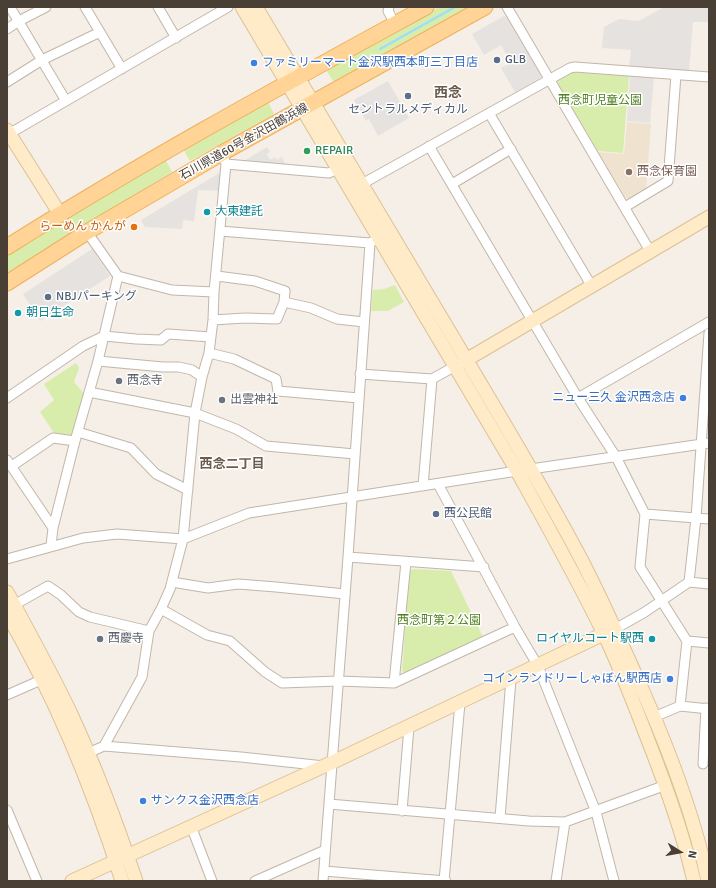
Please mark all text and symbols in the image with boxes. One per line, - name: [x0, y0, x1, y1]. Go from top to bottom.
- place label: GLB: [505, 53, 526, 67]
- marker: GLB: [492, 55, 502, 65]
- place label: ファミリーマート金沢駅西本町三丁目店: [262, 56, 478, 70]
- marker: ファミリーマート金沢駅西本町三丁目店: [249, 58, 259, 68]
- district label: 西念: [434, 85, 462, 101]
- marker: セントラルメディカル: [403, 91, 413, 101]
- park label: 西念町児童公園: [558, 94, 642, 108]
- street label: 石川県道60号金沢田鶴浜線: [177, 101, 311, 183]
- place label: セントラルメディカル: [348, 103, 468, 117]
- place label: REPAIR: [315, 144, 353, 158]
- marker: REPAIR: [302, 146, 312, 156]
- place label: 西念保育園: [637, 165, 697, 179]
- marker: 西念保育園: [624, 167, 634, 177]
- place label: 大東建託: [215, 205, 263, 219]
- marker: 大東建託: [202, 207, 212, 217]
- place label: らーめん かんが: [39, 220, 126, 234]
- marker: らーめん かんが: [129, 222, 139, 232]
- place label: NBJパーキング: [56, 290, 137, 304]
- marker: NBJパーキング: [43, 292, 53, 302]
- place label: 朝日生命: [26, 306, 74, 320]
- marker: 朝日生命: [13, 308, 23, 318]
- place label: 西念寺: [127, 374, 163, 388]
- marker: 西念寺: [114, 376, 124, 386]
- place label: ニュー三久 金沢西念店: [552, 391, 675, 405]
- place label: 出雲神社: [230, 393, 278, 407]
- marker: ニュー三久 金沢西念店: [678, 393, 688, 403]
- marker: 出雲神社: [217, 395, 227, 405]
- district label: 西念二丁目: [200, 457, 264, 473]
- place label: 西公民館: [444, 507, 492, 521]
- marker: 西公民館: [431, 509, 441, 519]
- park label: 西念町第２公園: [397, 614, 481, 628]
- place label: 西慶寺: [108, 632, 144, 646]
- place label: ロイヤルコート駅西: [536, 632, 644, 646]
- marker: 西慶寺: [95, 634, 105, 644]
- marker: ロイヤルコート駅西: [647, 634, 657, 644]
- place label: コインランドリーしゃぼん駅西店: [482, 672, 662, 686]
- marker: コインランドリーしゃぼん駅西店: [665, 674, 675, 684]
- place label: サンクス金沢西念店: [151, 794, 259, 808]
- marker: サンクス金沢西念店: [138, 796, 148, 806]
- north arrow: [660, 832, 700, 872]
- text: N: [685, 849, 699, 859]

